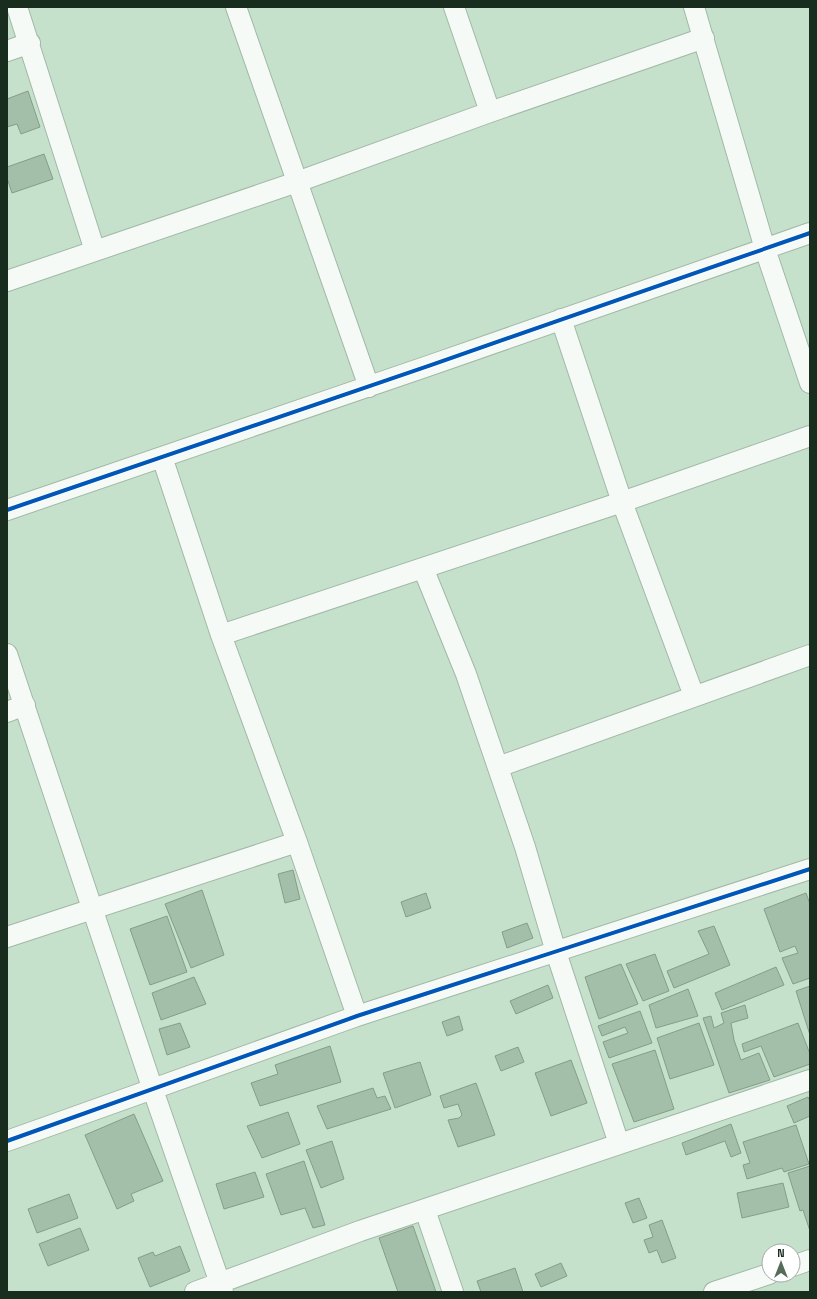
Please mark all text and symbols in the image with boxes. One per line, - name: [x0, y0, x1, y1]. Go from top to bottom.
- north arrow: [761, 1243, 801, 1283]
- text: N: [777, 1246, 785, 1260]

